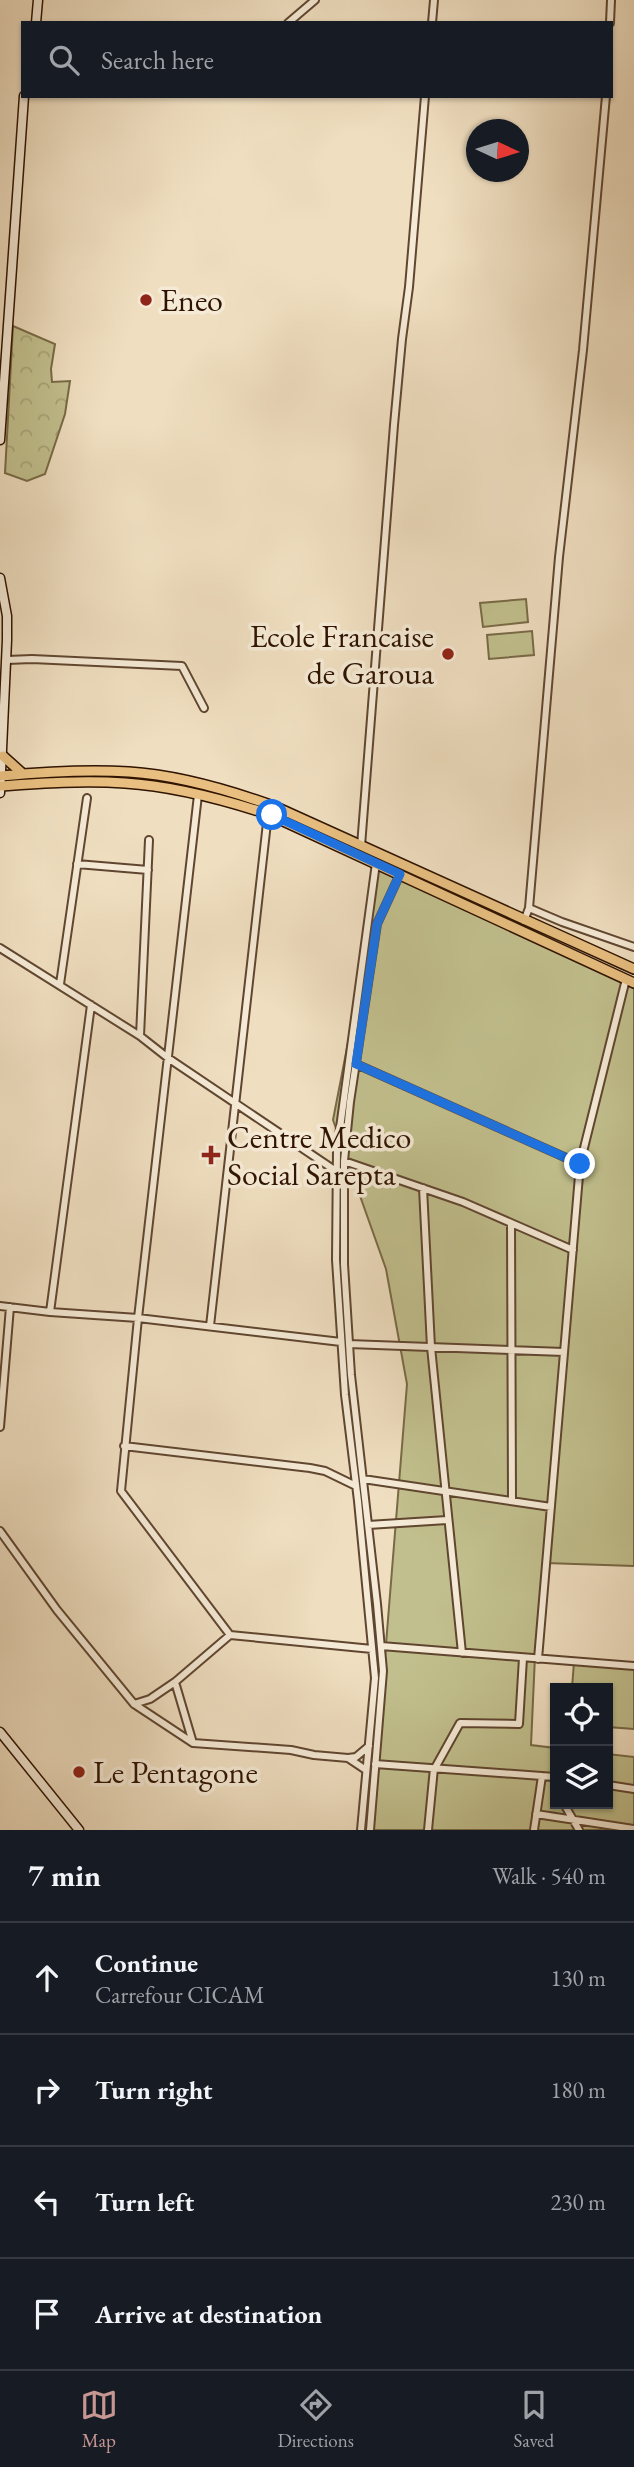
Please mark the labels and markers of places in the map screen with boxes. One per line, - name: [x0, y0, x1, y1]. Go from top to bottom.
- place label: Eneo: [160, 279, 223, 321]
- marker: Eneo: [138, 292, 154, 308]
- place label: Ecole Francaise de Garoua: [250, 615, 434, 694]
- marker: Ecole Francaise de Garoua: [440, 646, 456, 662]
- place label: Centre Medico Social Sarepta: [227, 1116, 411, 1195]
- marker: Centre Medico Social Sarepta: [201, 1145, 221, 1165]
- place label: Le Pentagone: [93, 1751, 258, 1793]
- marker: Le Pentagone: [71, 1764, 87, 1780]

